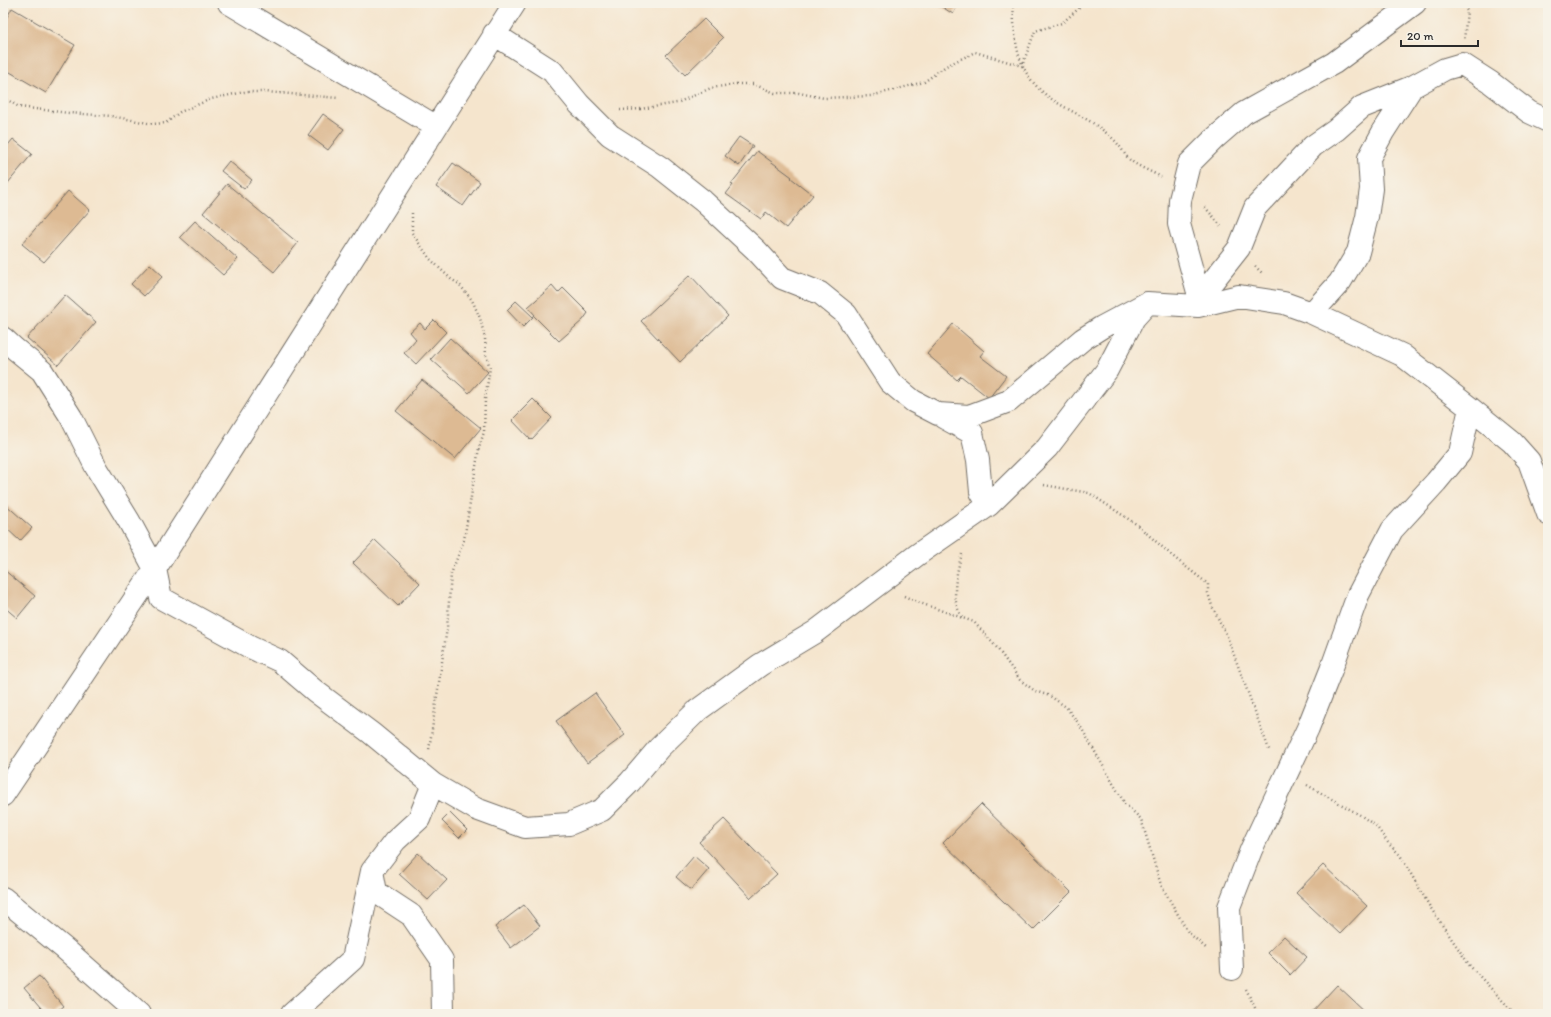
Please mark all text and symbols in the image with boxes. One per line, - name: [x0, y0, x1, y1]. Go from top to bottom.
- scale bar: [1401, 22, 1478, 48]
- text: 20 m: [1407, 29, 1434, 43]

